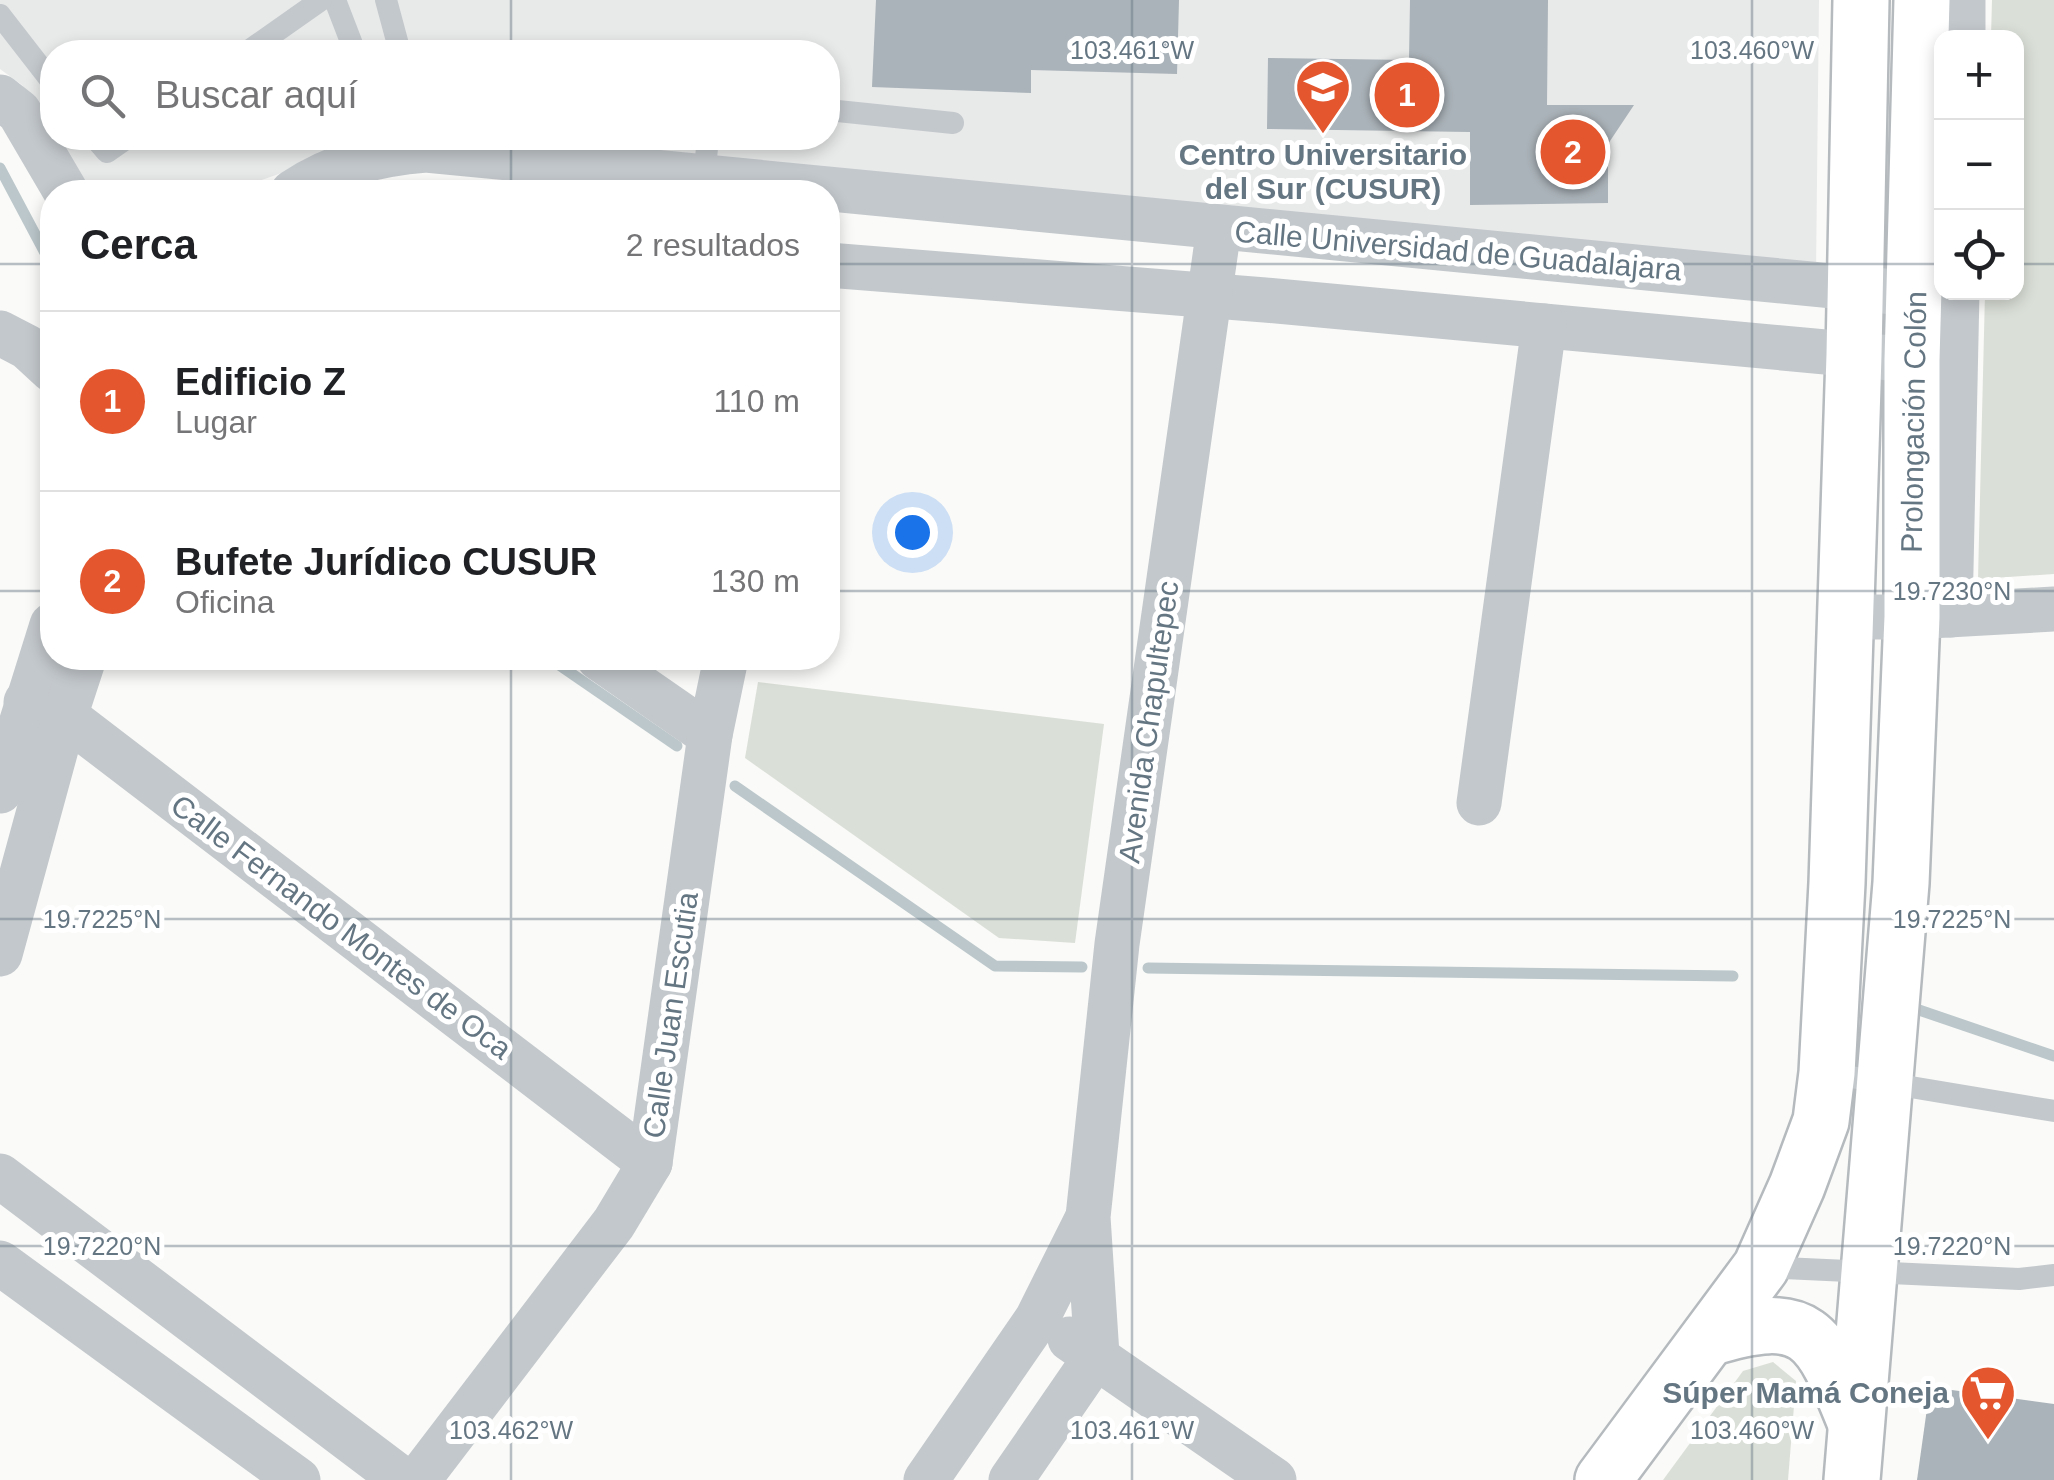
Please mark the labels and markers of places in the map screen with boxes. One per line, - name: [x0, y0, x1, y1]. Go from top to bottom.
- school or university icon: Centro Universitario del Sur (CUSUR): [1293, 57, 1353, 136]
- pin: 1: [1374, 58, 1440, 132]
- pin: 2: [1540, 114, 1606, 190]
- place label: Centro Universitario del Sur (CUSUR): [1179, 138, 1467, 205]
- supermarket icon: Súper Mamá Coneja: [1958, 1363, 2018, 1442]
- place label: Súper Mamá Coneja: [1662, 1376, 1949, 1409]

